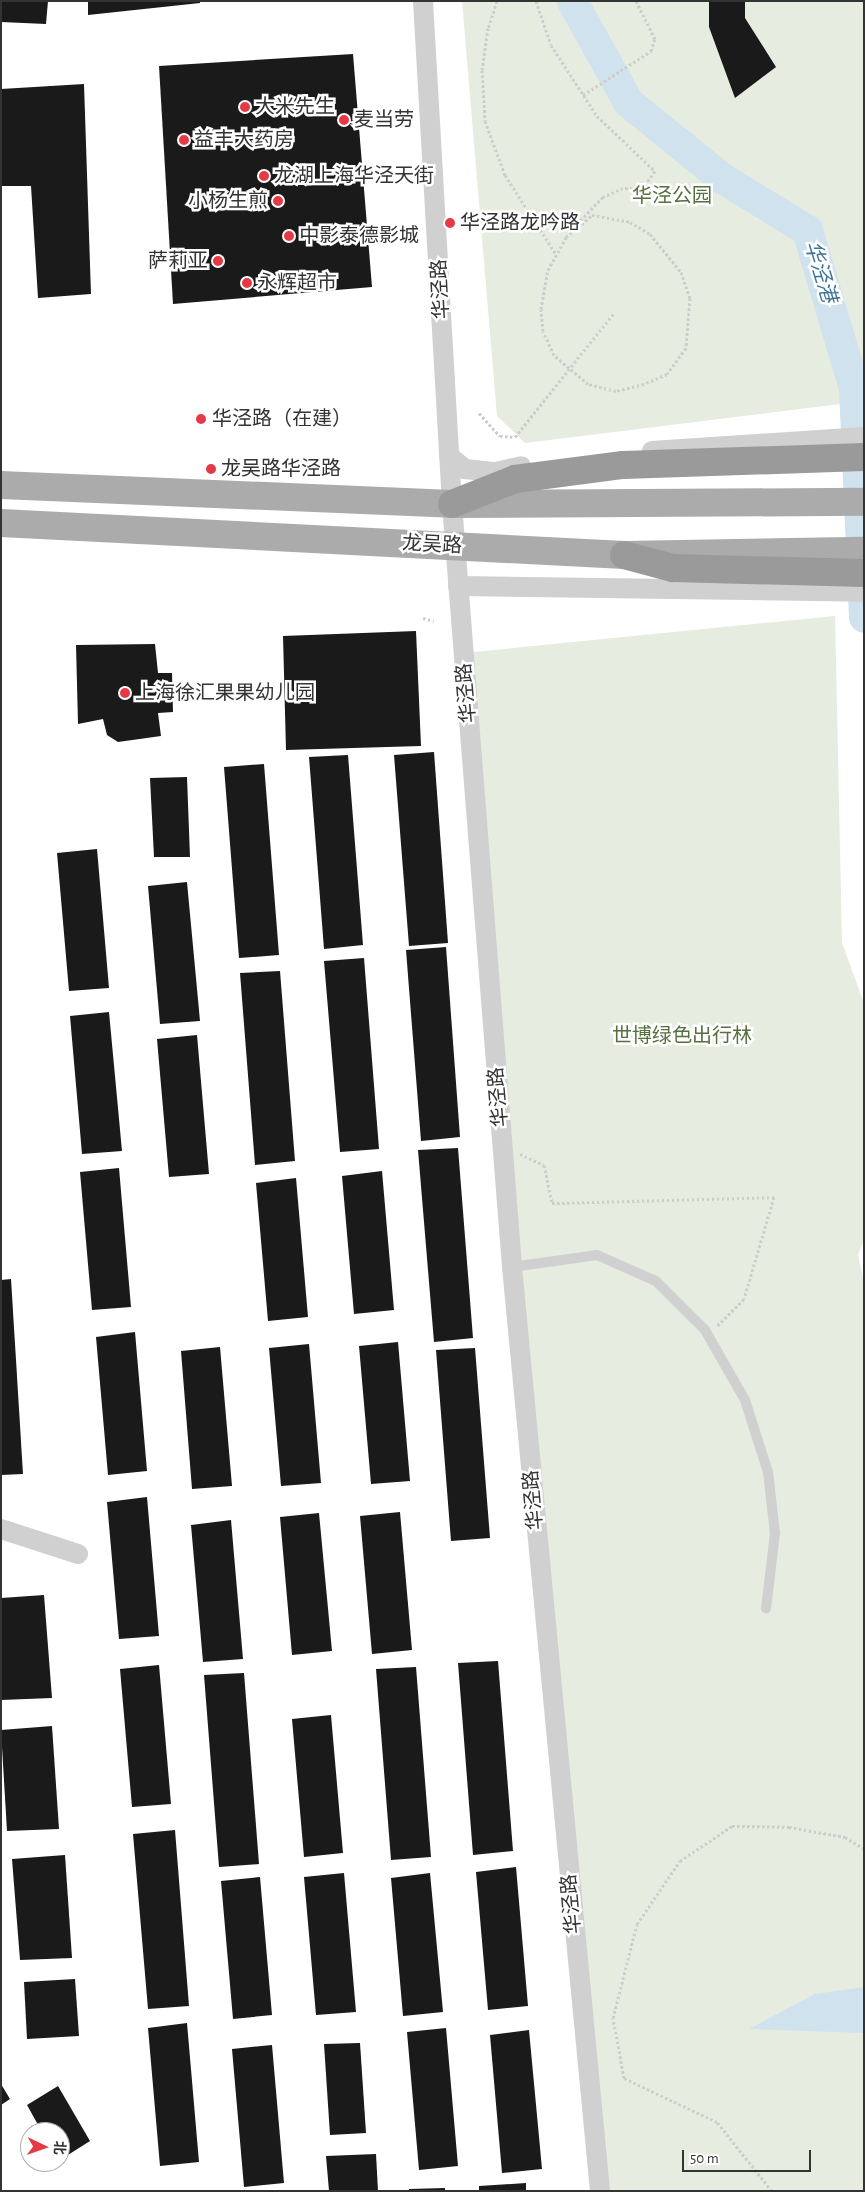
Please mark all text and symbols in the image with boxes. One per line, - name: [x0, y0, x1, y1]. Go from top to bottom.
- place label: 大米先生: [255, 95, 335, 119]
- marker: 大米先生: [239, 101, 251, 113]
- place label: 麦当劳: [354, 108, 414, 132]
- marker: 麦当劳: [338, 114, 350, 126]
- place label: 益丰大药房: [194, 128, 294, 152]
- marker: 益丰大药房: [178, 134, 190, 146]
- place label: 龙湖上海华泾天街: [274, 164, 434, 188]
- marker: 龙湖上海华泾天街: [258, 170, 270, 182]
- park label: 华泾公园: [632, 184, 712, 208]
- place label: 小杨生煎: [188, 189, 268, 213]
- marker: 小杨生煎: [272, 195, 284, 207]
- place label: 华泾路龙吟路: [460, 211, 580, 235]
- marker: 华泾路龙吟路: [444, 217, 456, 229]
- place label: 中影泰德影城: [299, 224, 419, 248]
- marker: 中影泰德影城: [283, 230, 295, 242]
- water label: 华泾港: [799, 238, 841, 306]
- place label: 萨莉亚: [148, 249, 208, 273]
- marker: 萨莉亚: [212, 255, 224, 267]
- street label: 华泾路: [427, 258, 455, 320]
- place label: 永辉超市: [257, 271, 337, 295]
- marker: 永辉超市: [241, 277, 253, 289]
- place label: 华泾路（在建）: [212, 407, 352, 431]
- marker: 华泾路（在建）: [194, 412, 208, 426]
- place label: 龙吴路华泾路: [221, 457, 341, 481]
- marker: 龙吴路华泾路: [205, 463, 217, 475]
- street label: 龙吴路: [401, 531, 463, 559]
- street label: 华泾路: [452, 662, 482, 724]
- place label: 上海徐汇果果幼儿园: [135, 681, 315, 705]
- marker: 上海徐汇果果幼儿园: [119, 687, 131, 699]
- park label: 世博绿色出行林: [612, 1024, 752, 1048]
- street label: 华泾路: [484, 1066, 514, 1128]
- street label: 华泾路: [519, 1469, 549, 1531]
- street label: 华泾路: [557, 1873, 587, 1935]
- north arrow: [20, 2122, 70, 2172]
- text: 北: [52, 2140, 66, 2155]
- scale bar: [685, 2140, 814, 2172]
- text: 50 m: [690, 2151, 719, 2166]

